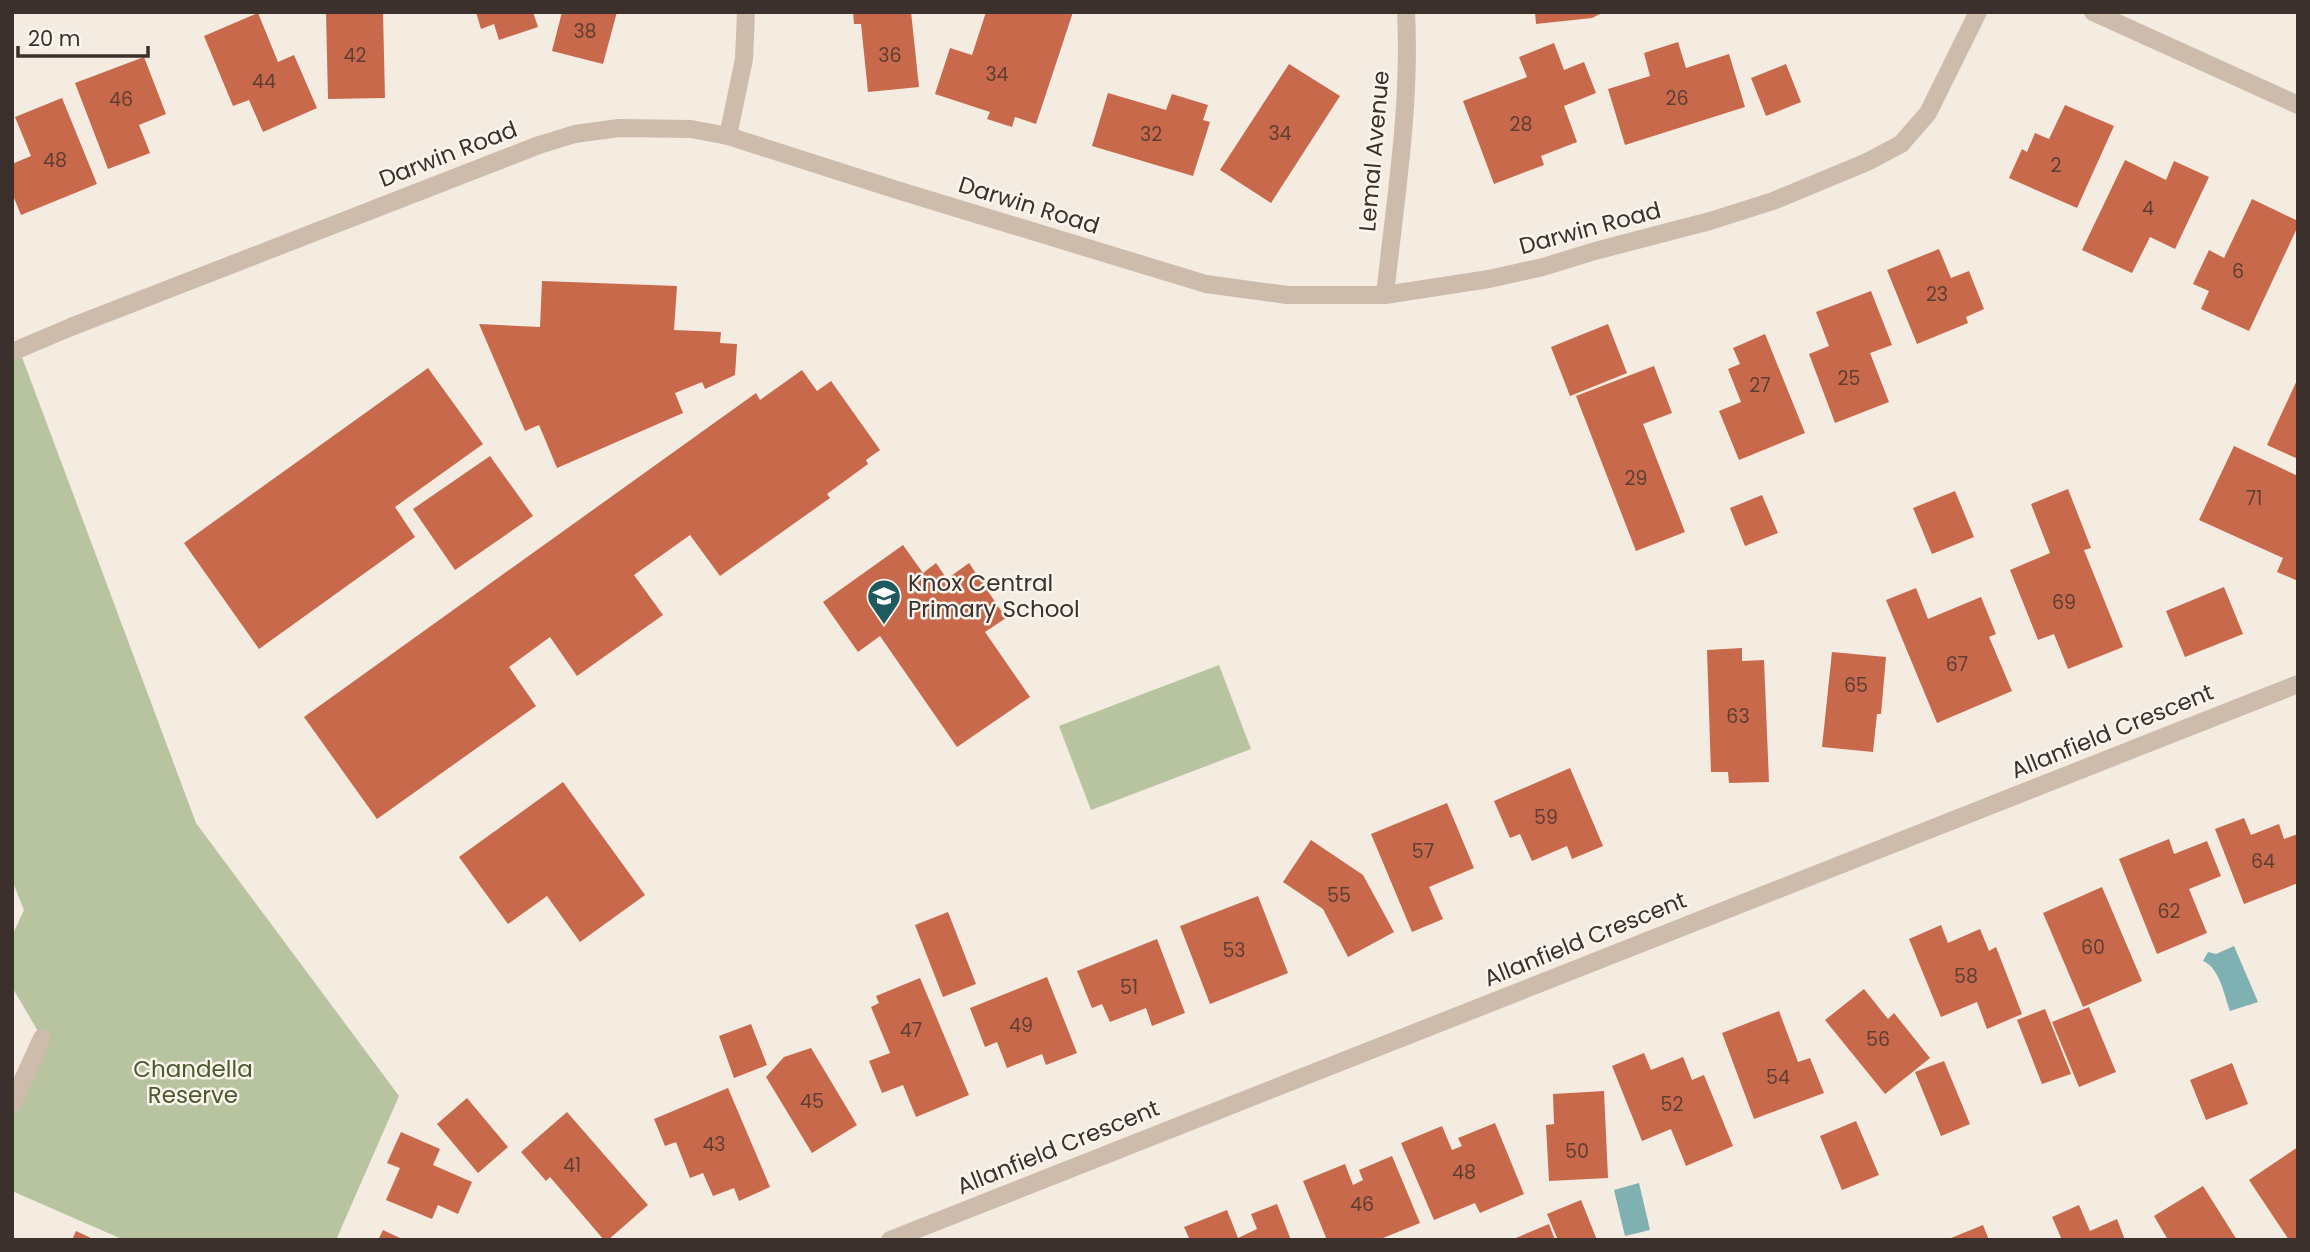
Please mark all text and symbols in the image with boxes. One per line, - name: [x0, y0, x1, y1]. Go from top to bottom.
- scale bar: [18, 14, 147, 58]
- house number: 38: [573, 18, 597, 45]
- text: 20 m: [28, 24, 81, 53]
- house number: 42: [344, 42, 367, 69]
- house number: 36: [878, 42, 902, 69]
- house number: 34: [985, 61, 1009, 88]
- house number: 44: [252, 68, 276, 95]
- street label: Lemal Avenue: [1351, 69, 1397, 233]
- house number: 26: [1666, 85, 1689, 112]
- house number: 46: [109, 86, 133, 113]
- house number: 28: [1510, 111, 1532, 138]
- street label: Darwin Road: [374, 113, 522, 195]
- house number: 34: [1268, 120, 1292, 147]
- house number: 32: [1140, 121, 1162, 148]
- house number: 48: [43, 147, 67, 174]
- house number: 2: [2051, 152, 2062, 179]
- street label: Darwin Road: [955, 168, 1103, 242]
- street label: Darwin Road: [1516, 194, 1664, 262]
- house number: 4: [2142, 195, 2154, 222]
- house number: 6: [2232, 258, 2244, 285]
- house number: 23: [1926, 281, 1948, 308]
- house number: 25: [1838, 365, 1860, 392]
- house number: 27: [1749, 372, 1771, 399]
- house number: 29: [1625, 465, 1647, 492]
- house number: 71: [2246, 485, 2262, 512]
- place label: Knox Central Primary School: [908, 567, 1080, 625]
- school or university icon: Knox Central Primary School: [865, 577, 903, 626]
- house number: 69: [2052, 589, 2076, 616]
- house number: 67: [1946, 651, 1968, 678]
- house number: 65: [1844, 672, 1868, 699]
- street label: Allanfield Crescent: [2006, 676, 2218, 786]
- house number: 63: [1726, 703, 1750, 730]
- house number: 59: [1534, 804, 1558, 831]
- house number: 57: [1412, 838, 1434, 865]
- house number: 64: [2251, 848, 2275, 875]
- house number: 55: [1327, 882, 1351, 909]
- street label: Allanfield Crescent: [1479, 884, 1691, 994]
- house number: 62: [2158, 898, 2181, 925]
- house number: 60: [2081, 934, 2105, 961]
- house number: 53: [1222, 937, 1246, 964]
- house number: 58: [1954, 963, 1978, 990]
- house number: 51: [1120, 974, 1138, 1001]
- house number: 49: [1009, 1012, 1033, 1039]
- house number: 47: [900, 1017, 922, 1044]
- house number: 56: [1866, 1026, 1890, 1053]
- park label: Chandella Reserve: [133, 1053, 253, 1111]
- house number: 54: [1766, 1064, 1790, 1091]
- house number: 45: [800, 1088, 824, 1115]
- house number: 52: [1661, 1091, 1684, 1118]
- street label: Allanfield Crescent: [952, 1092, 1164, 1202]
- house number: 43: [702, 1131, 726, 1158]
- house number: 50: [1565, 1138, 1589, 1165]
- house number: 41: [563, 1152, 581, 1179]
- house number: 48: [1452, 1159, 1476, 1186]
- house number: 46: [1350, 1191, 1374, 1218]

